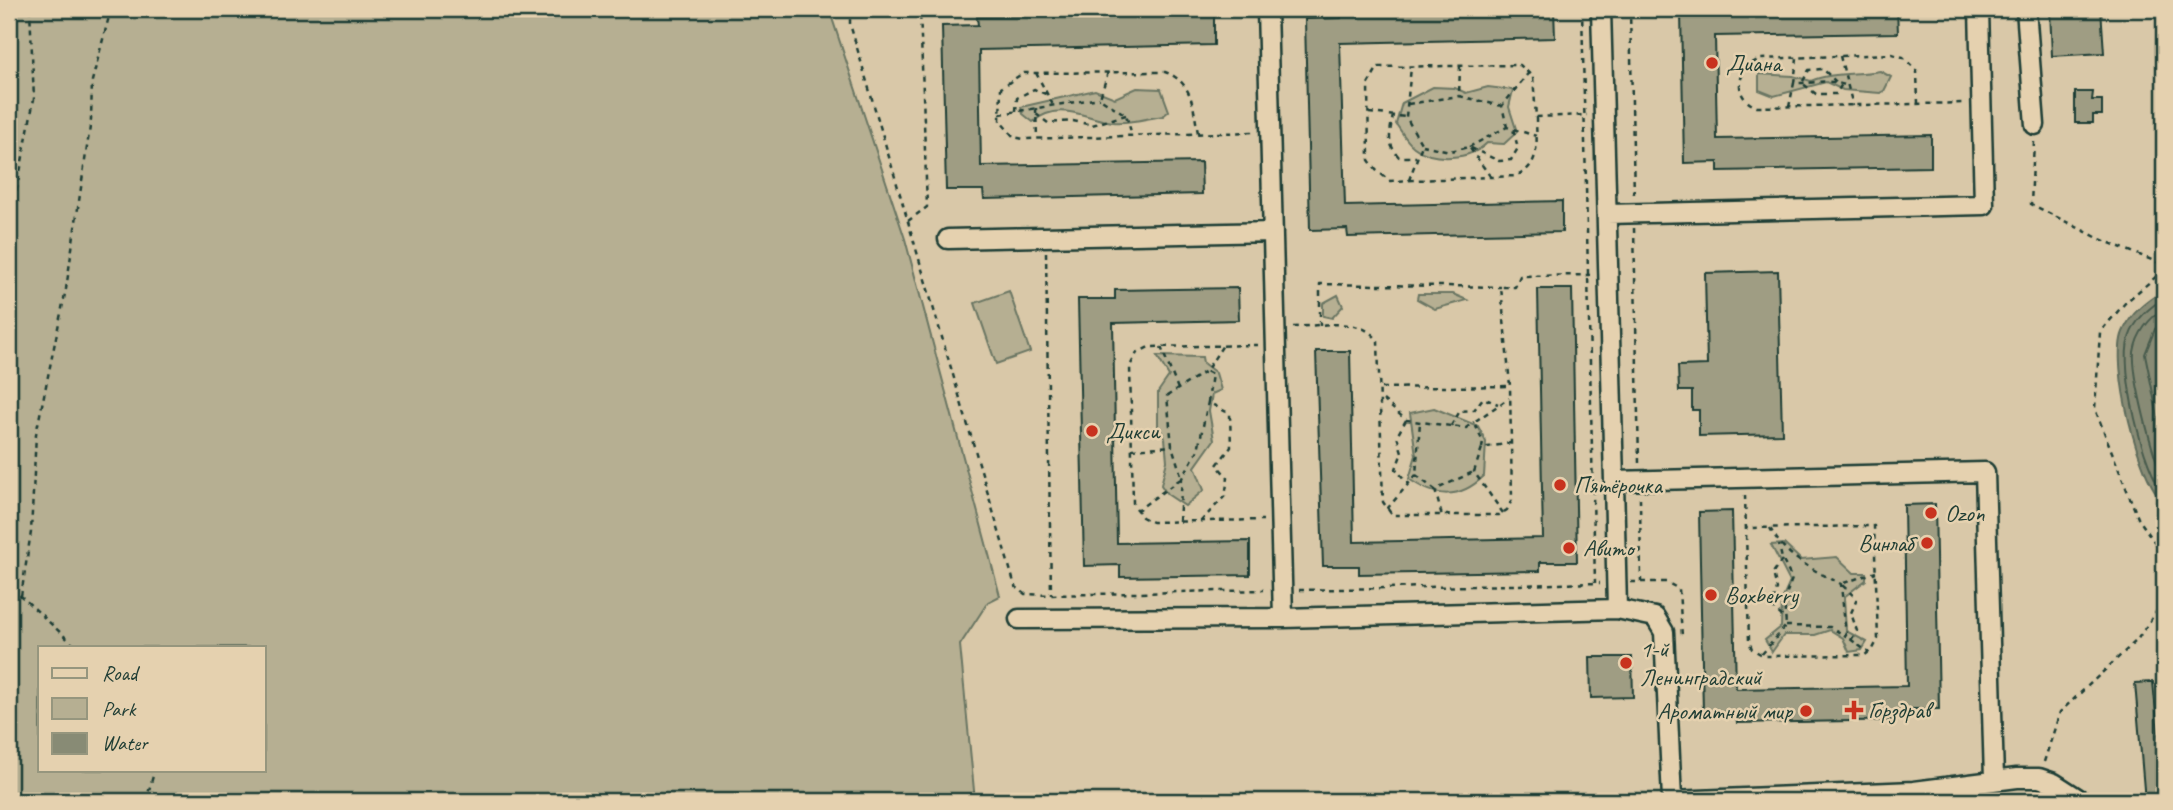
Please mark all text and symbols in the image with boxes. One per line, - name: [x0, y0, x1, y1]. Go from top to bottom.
- place label: Диана: [1726, 48, 1783, 78]
- marker: Диана: [1704, 55, 1720, 71]
- place label: Дикси: [1106, 416, 1161, 446]
- marker: Дикси: [1084, 423, 1100, 439]
- place label: Пятёрочка: [1574, 470, 1663, 500]
- marker: Пятёрочка: [1552, 477, 1568, 493]
- place label: Ozon: [1945, 498, 1985, 528]
- marker: Ozon: [1923, 505, 1939, 521]
- place label: Винлаб: [1858, 528, 1918, 558]
- place label: Авито: [1583, 533, 1636, 563]
- marker: Винлаб: [1919, 535, 1935, 551]
- marker: Авито: [1561, 540, 1577, 556]
- place label: Boxberry: [1725, 580, 1800, 610]
- marker: Boxberry: [1703, 587, 1719, 603]
- place label: 1-й Ленинградский: [1640, 634, 1764, 692]
- legend: [38, 646, 266, 772]
- marker: 1-й Ленинградский: [1618, 655, 1634, 671]
- text: Road: [102, 660, 141, 686]
- place label: Горздрав: [1868, 695, 1935, 725]
- text: Park: [102, 696, 137, 722]
- place label: Ароматный мир: [1657, 696, 1794, 726]
- marker: Горздрав: [1846, 702, 1862, 718]
- marker: Ароматный мир: [1798, 703, 1814, 719]
- text: Water: [102, 730, 149, 756]

